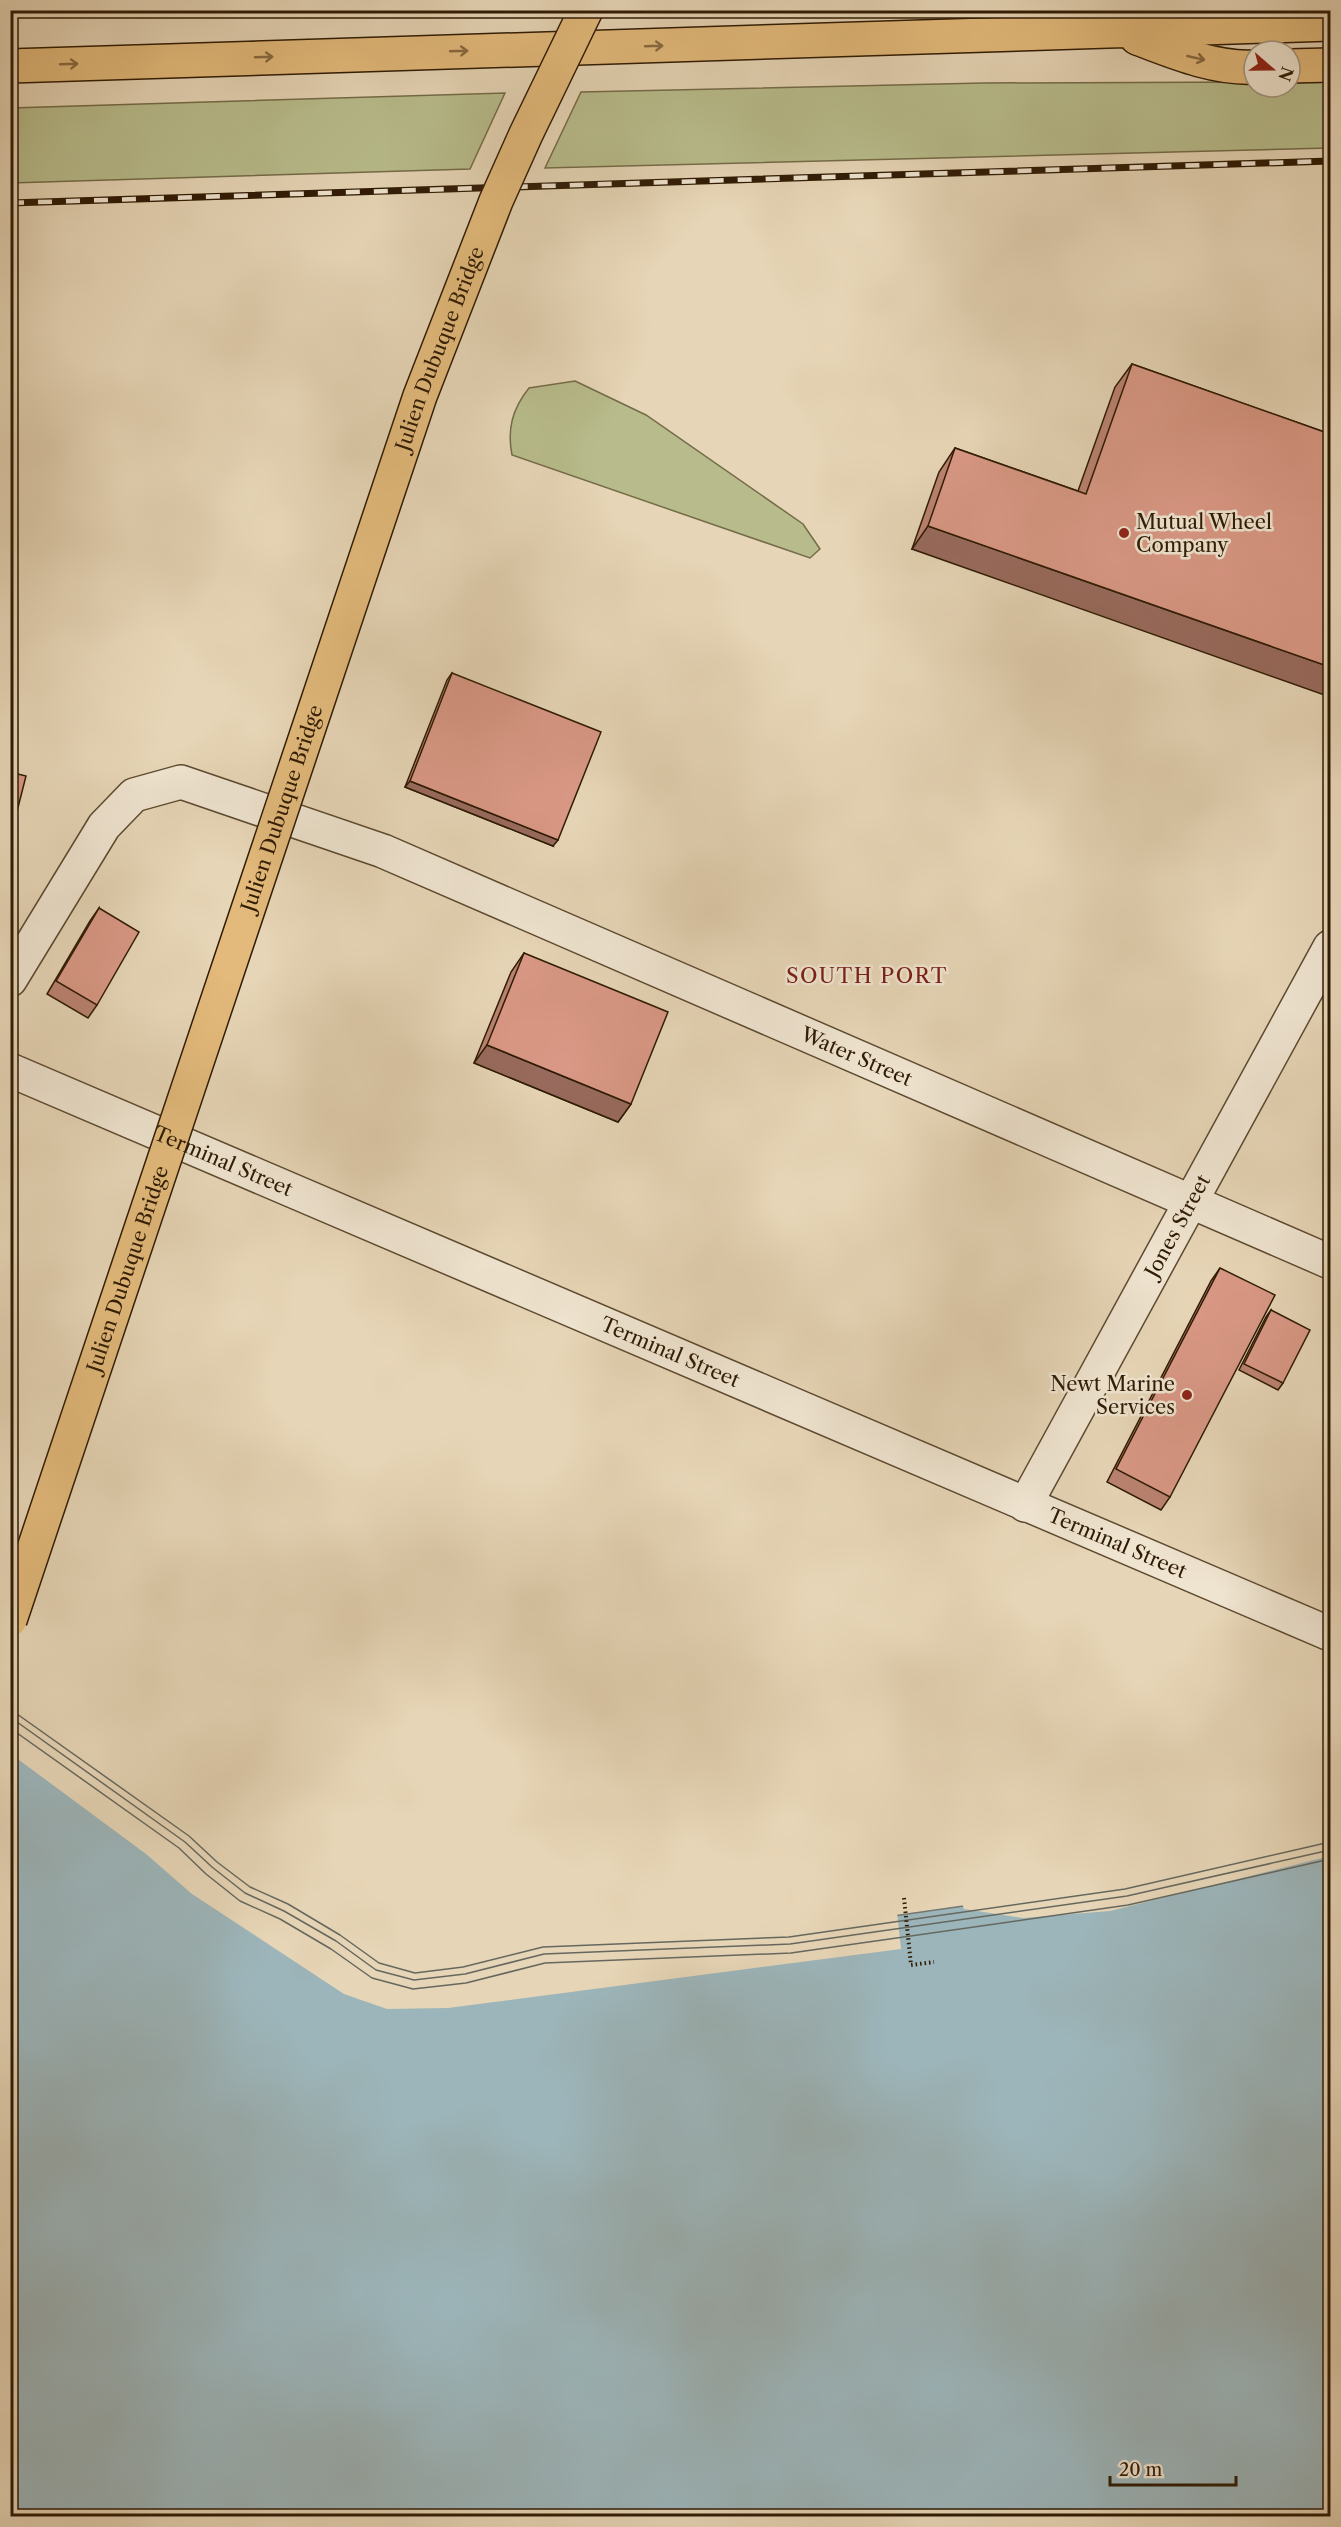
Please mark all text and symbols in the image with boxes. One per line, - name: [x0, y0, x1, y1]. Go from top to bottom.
- north arrow: [1242, 39, 1302, 99]
- one-way arrow: [643, 40, 663, 51]
- one-way arrow: [448, 46, 468, 57]
- one-way arrow: [253, 52, 273, 63]
- one-way arrow: [1186, 53, 1205, 65]
- one-way arrow: [58, 59, 78, 70]
- text: N: [1274, 64, 1298, 84]
- street label: Julien Dubuque Bridge: [390, 243, 489, 457]
- place label: Mutual Wheel Company: [1136, 510, 1272, 557]
- marker: Mutual Wheel Company: [1117, 526, 1131, 540]
- street label: Julien Dubuque Bridge: [235, 702, 328, 918]
- district label: SOUTH PORT: [786, 963, 948, 988]
- street label: Water Street: [796, 1021, 916, 1091]
- street label: Terminal Street: [150, 1121, 296, 1201]
- street label: Julien Dubuque Bridge: [81, 1163, 173, 1378]
- street label: Jones Street: [1138, 1170, 1215, 1284]
- street label: Terminal Street: [597, 1312, 743, 1392]
- place label: Newt Marine Services: [1050, 1372, 1175, 1419]
- marker: Newt Marine Services: [1180, 1388, 1194, 1402]
- street label: Terminal Street: [1044, 1503, 1190, 1583]
- scale bar: [1110, 2449, 1236, 2487]
- text: 20 m: [1119, 2459, 1163, 2481]

